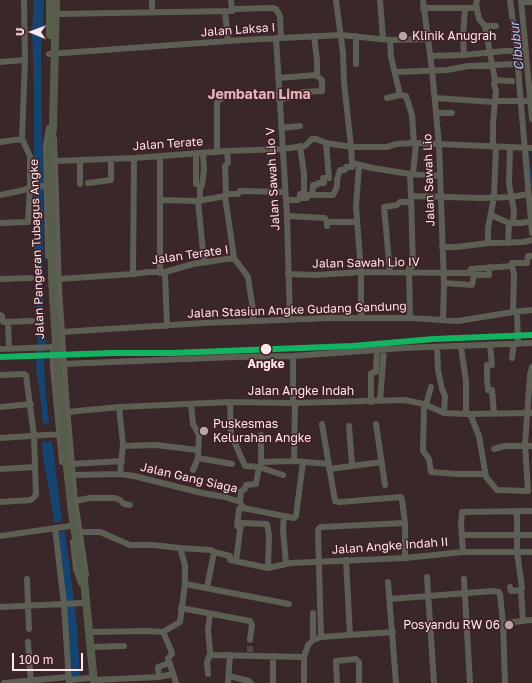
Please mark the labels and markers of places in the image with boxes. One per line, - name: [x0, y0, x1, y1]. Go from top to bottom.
- place label: Klinik Anugrah: [412, 29, 496, 43]
- marker: Klinik Anugrah: [397, 30, 409, 42]
- marker: Angke: [259, 342, 273, 356]
- place label: Angke: [248, 357, 284, 371]
- place label: Puskesmas Kelurahan Angke: [213, 417, 311, 445]
- marker: Puskesmas Kelurahan Angke: [198, 425, 210, 437]
- place label: Posyandu RW 06: [403, 618, 500, 632]
- marker: Posyandu RW 06: [503, 619, 515, 631]

